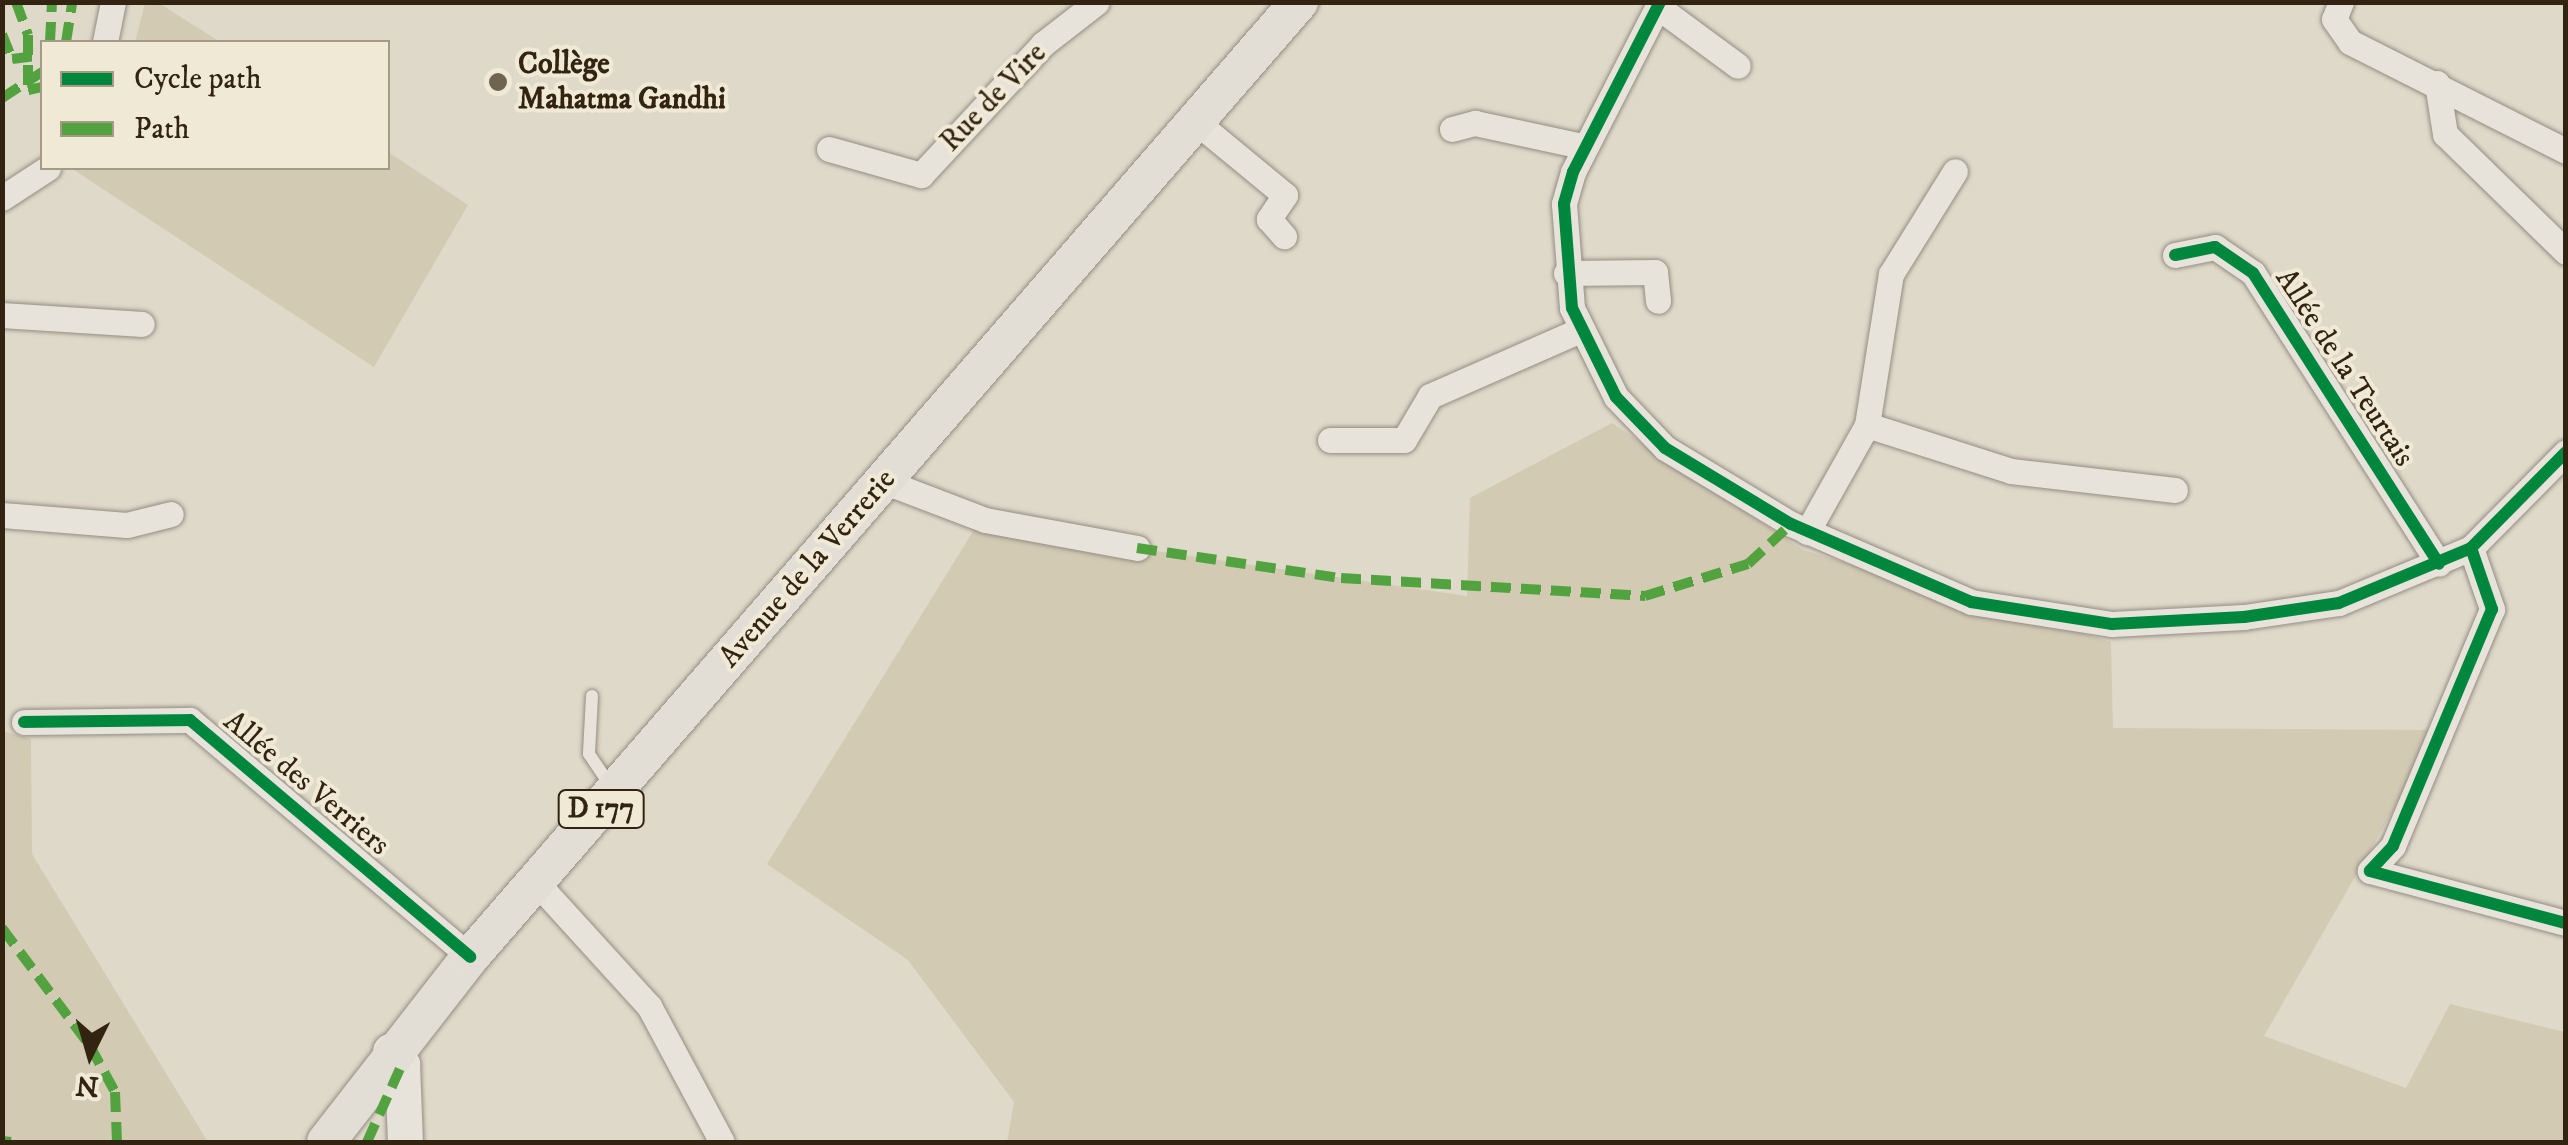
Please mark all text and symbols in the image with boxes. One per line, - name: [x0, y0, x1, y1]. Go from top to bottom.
- street label: Rue de Vire: [933, 36, 1055, 160]
- legend: [40, 40, 390, 170]
- place label: Collège Mahatma Gandhi: [518, 47, 726, 118]
- text: Cycle path: [134, 61, 262, 98]
- marker: Collège Mahatma Gandhi: [487, 71, 509, 93]
- text: Path: [134, 111, 190, 148]
- street label: Allée de la Teurtais: [2267, 263, 2421, 473]
- street label: Avenue de la Verrerie: [712, 463, 904, 675]
- street label: Allée des Verriers: [216, 704, 396, 864]
- road number: D 177: [556, 786, 646, 832]
- north arrow: [40, 1005, 140, 1105]
- text: N: [74, 1067, 100, 1104]

